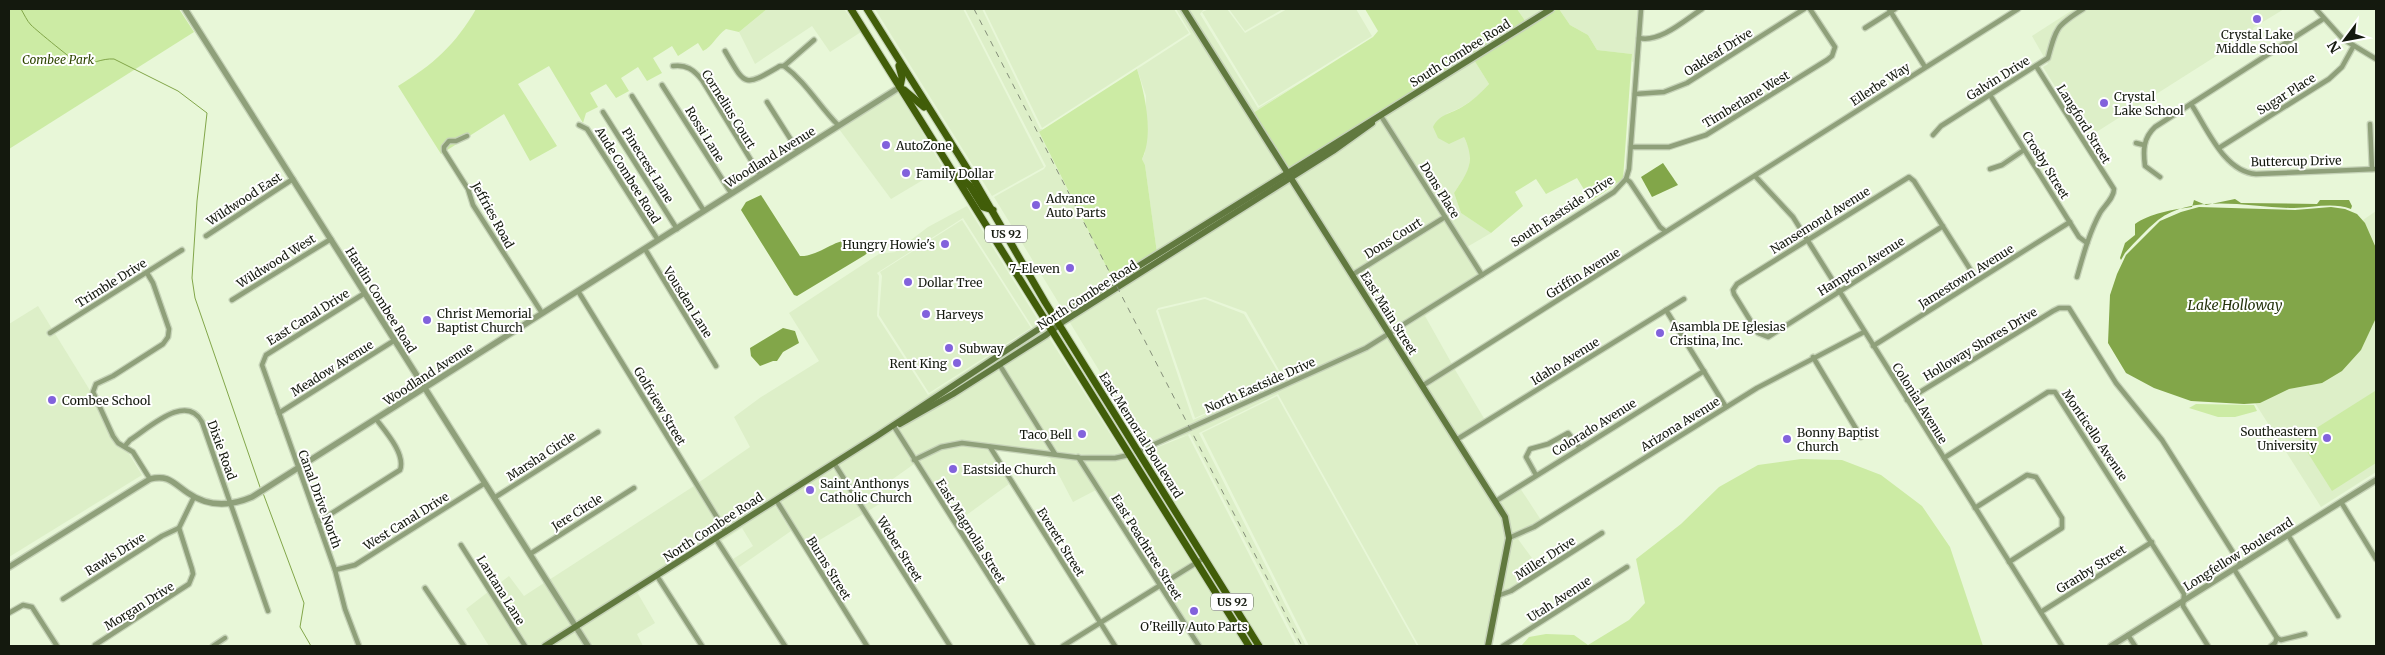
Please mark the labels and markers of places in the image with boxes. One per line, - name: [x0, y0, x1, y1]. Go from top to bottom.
- marker: Crystal Lake Middle School: [2251, 13, 2263, 25]
- place label: Crystal Lake Middle School: [2216, 27, 2298, 56]
- place label: Crystal Lake School: [2114, 89, 2184, 118]
- marker: Crystal Lake School: [2098, 97, 2110, 109]
- place label: AutoZone: [895, 138, 952, 153]
- marker: AutoZone: [880, 139, 892, 151]
- place label: Family Dollar: [916, 166, 994, 181]
- marker: Family Dollar: [900, 167, 912, 179]
- place label: Advance Auto Parts: [1045, 191, 1106, 220]
- marker: Advance Auto Parts: [1030, 199, 1042, 211]
- place label: Hungry Howie's: [842, 237, 935, 252]
- marker: Hungry Howie's: [939, 238, 951, 250]
- place label: 7-Eleven: [1010, 261, 1060, 276]
- marker: 7-Eleven: [1064, 262, 1076, 274]
- place label: Dollar Tree: [918, 275, 982, 290]
- marker: Dollar Tree: [902, 276, 914, 288]
- place label: Christ Memorial Baptist Church: [437, 306, 532, 335]
- place label: Harveys: [936, 307, 984, 322]
- marker: Harveys: [920, 308, 932, 320]
- marker: Christ Memorial Baptist Church: [421, 314, 433, 326]
- place label: Asambla DE Iglesias Cristina, Inc.: [1669, 319, 1786, 348]
- marker: Asambla DE Iglesias Cristina, Inc.: [1654, 327, 1666, 339]
- place label: Subway: [959, 341, 1004, 356]
- marker: Subway: [943, 342, 955, 354]
- place label: Rent King: [890, 356, 948, 371]
- marker: Rent King: [951, 357, 963, 369]
- place label: Combee School: [62, 393, 151, 408]
- marker: Combee School: [46, 394, 58, 406]
- place label: Southeastern University: [2240, 424, 2317, 453]
- place label: Bonny Baptist Church: [1797, 425, 1879, 454]
- place label: Taco Bell: [1020, 427, 1072, 442]
- marker: Taco Bell: [1076, 428, 1088, 440]
- marker: Southeastern University: [2321, 432, 2333, 444]
- marker: Bonny Baptist Church: [1781, 433, 1793, 445]
- place label: Eastside Church: [963, 462, 1056, 477]
- marker: Eastside Church: [947, 463, 959, 475]
- place label: Saint Anthonys Catholic Church: [820, 476, 912, 505]
- marker: Saint Anthonys Catholic Church: [804, 484, 816, 496]
- marker: O'Reilly Auto Parts: [1188, 605, 1200, 617]
- place label: O'Reilly Auto Parts: [1140, 619, 1248, 634]

